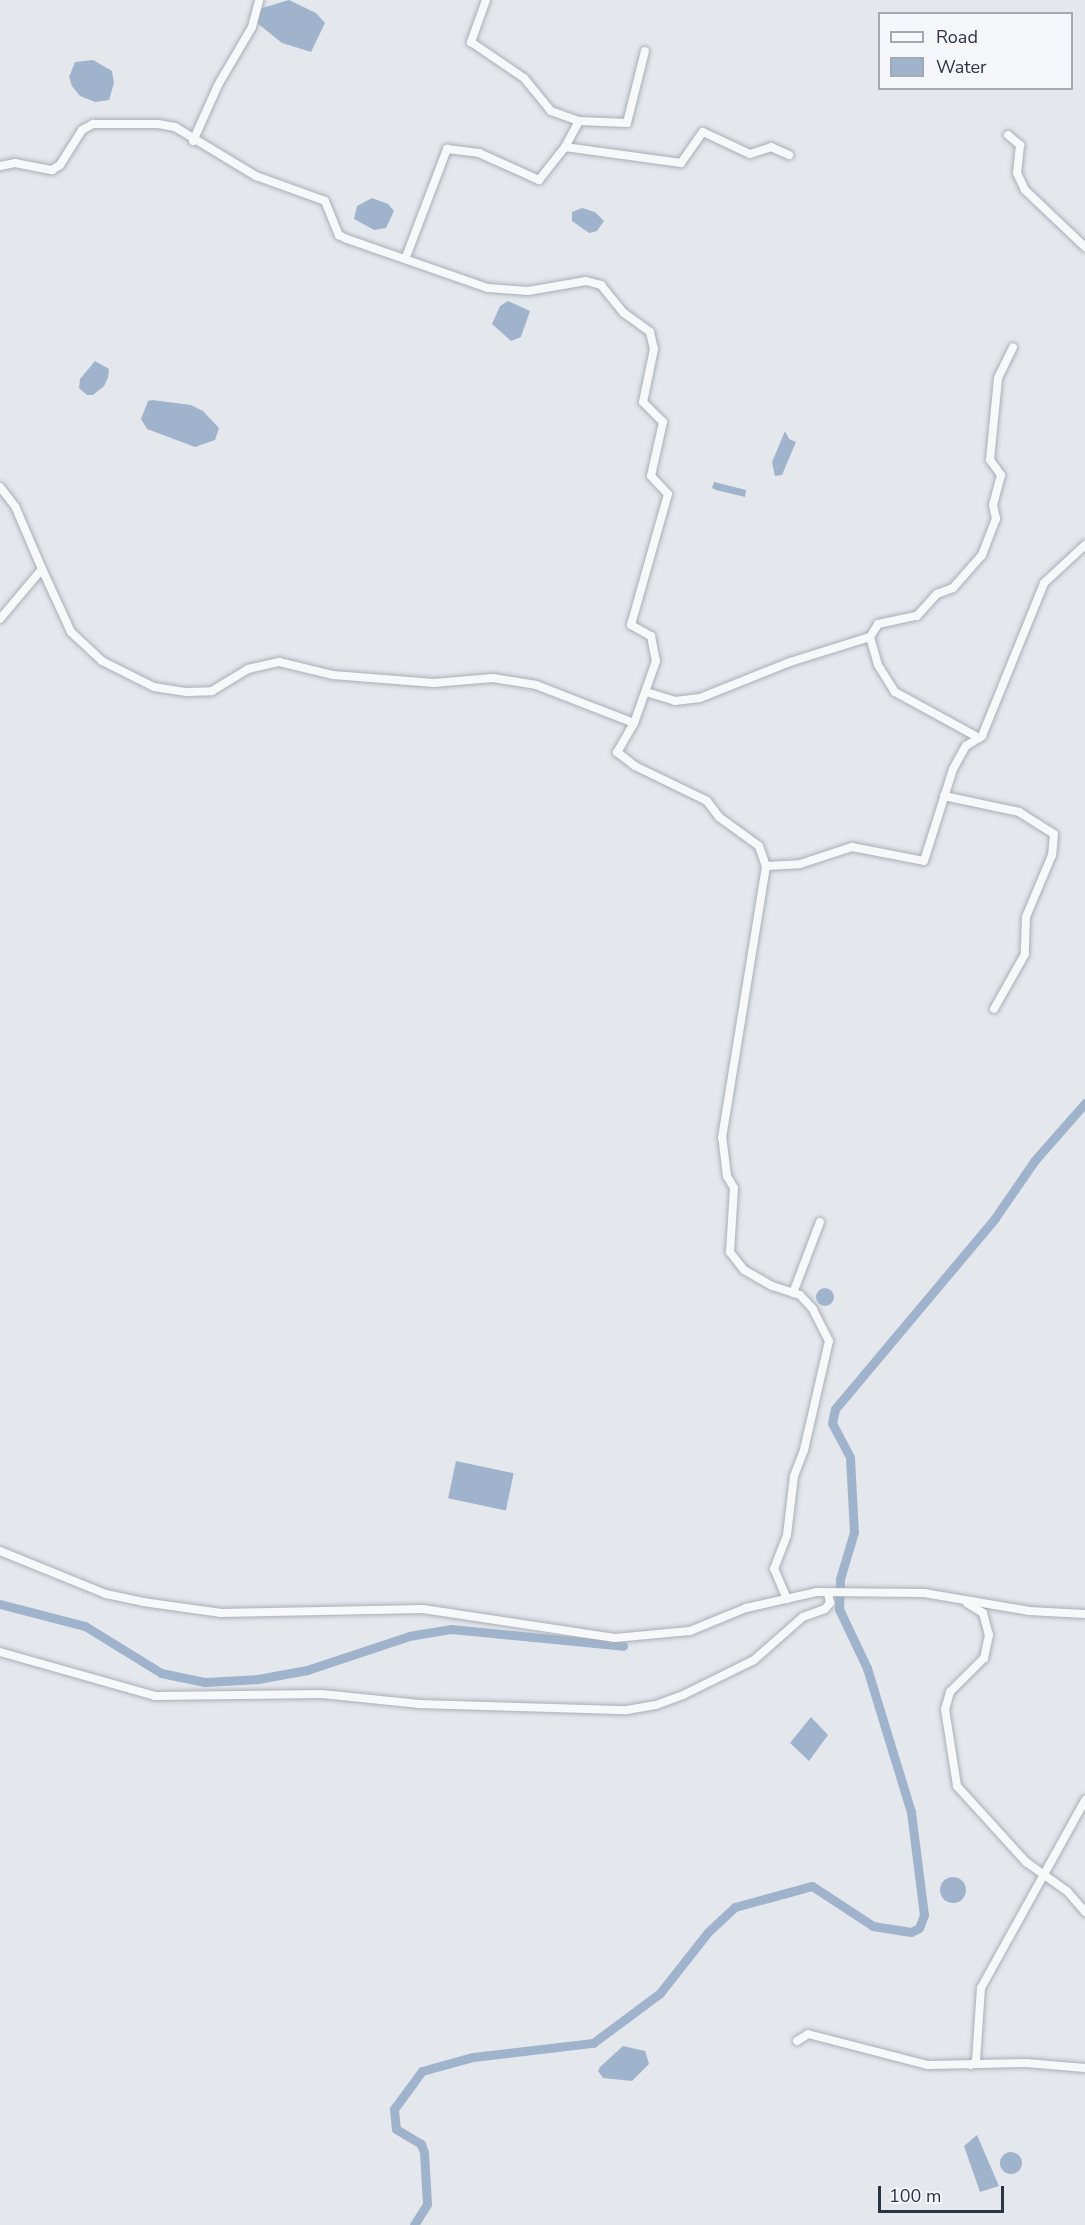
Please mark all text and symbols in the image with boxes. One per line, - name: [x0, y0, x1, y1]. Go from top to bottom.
- legend: [878, 12, 1073, 90]
- text: Road: [936, 25, 978, 49]
- text: Water: [936, 55, 987, 79]
- scale bar: [881, 2174, 1007, 2212]
- text: 100 m: [889, 2184, 941, 2208]

